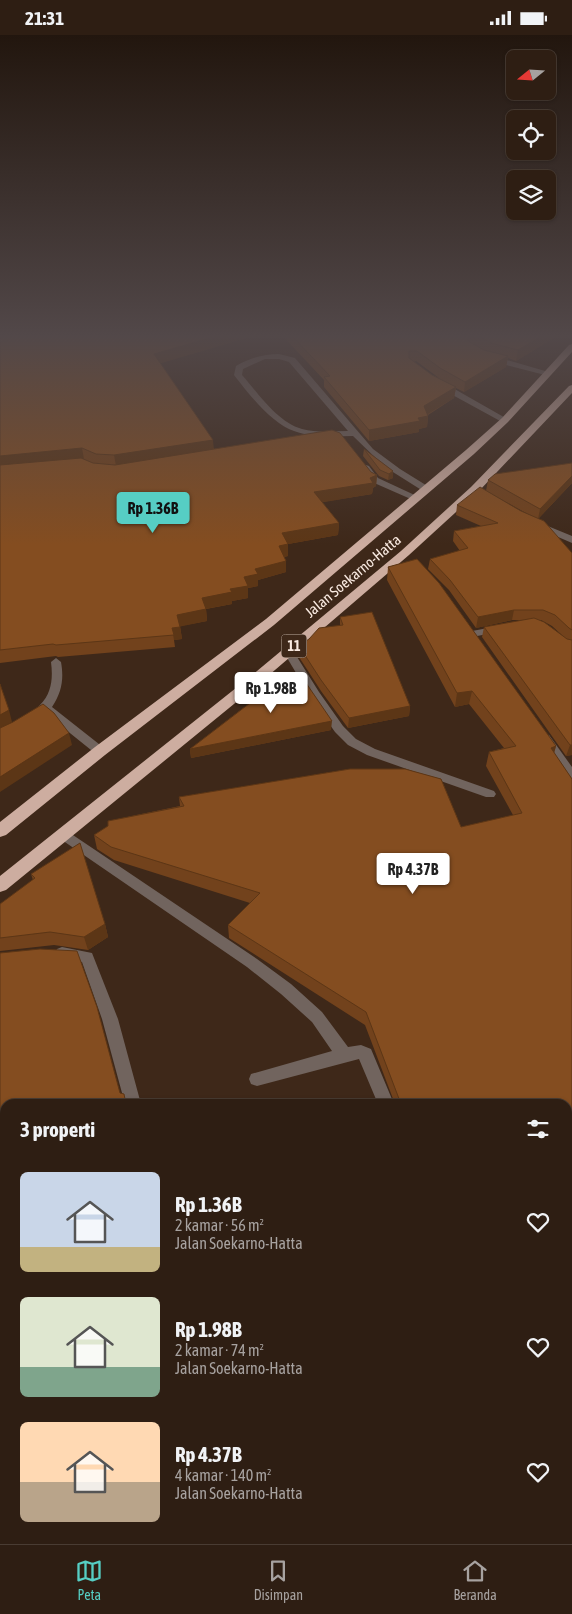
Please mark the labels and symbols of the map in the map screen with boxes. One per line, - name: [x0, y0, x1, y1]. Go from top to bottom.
- north arrow: [506, 50, 556, 100]
- pin: Rp 1.36B: [101, 491, 205, 534]
- street label: Jalan Soekarno-Hatta: [301, 531, 404, 621]
- road number: 11: [282, 635, 306, 657]
- pin: Rp 1.98B: [219, 671, 323, 714]
- pin: Rp 4.37B: [361, 853, 465, 895]

